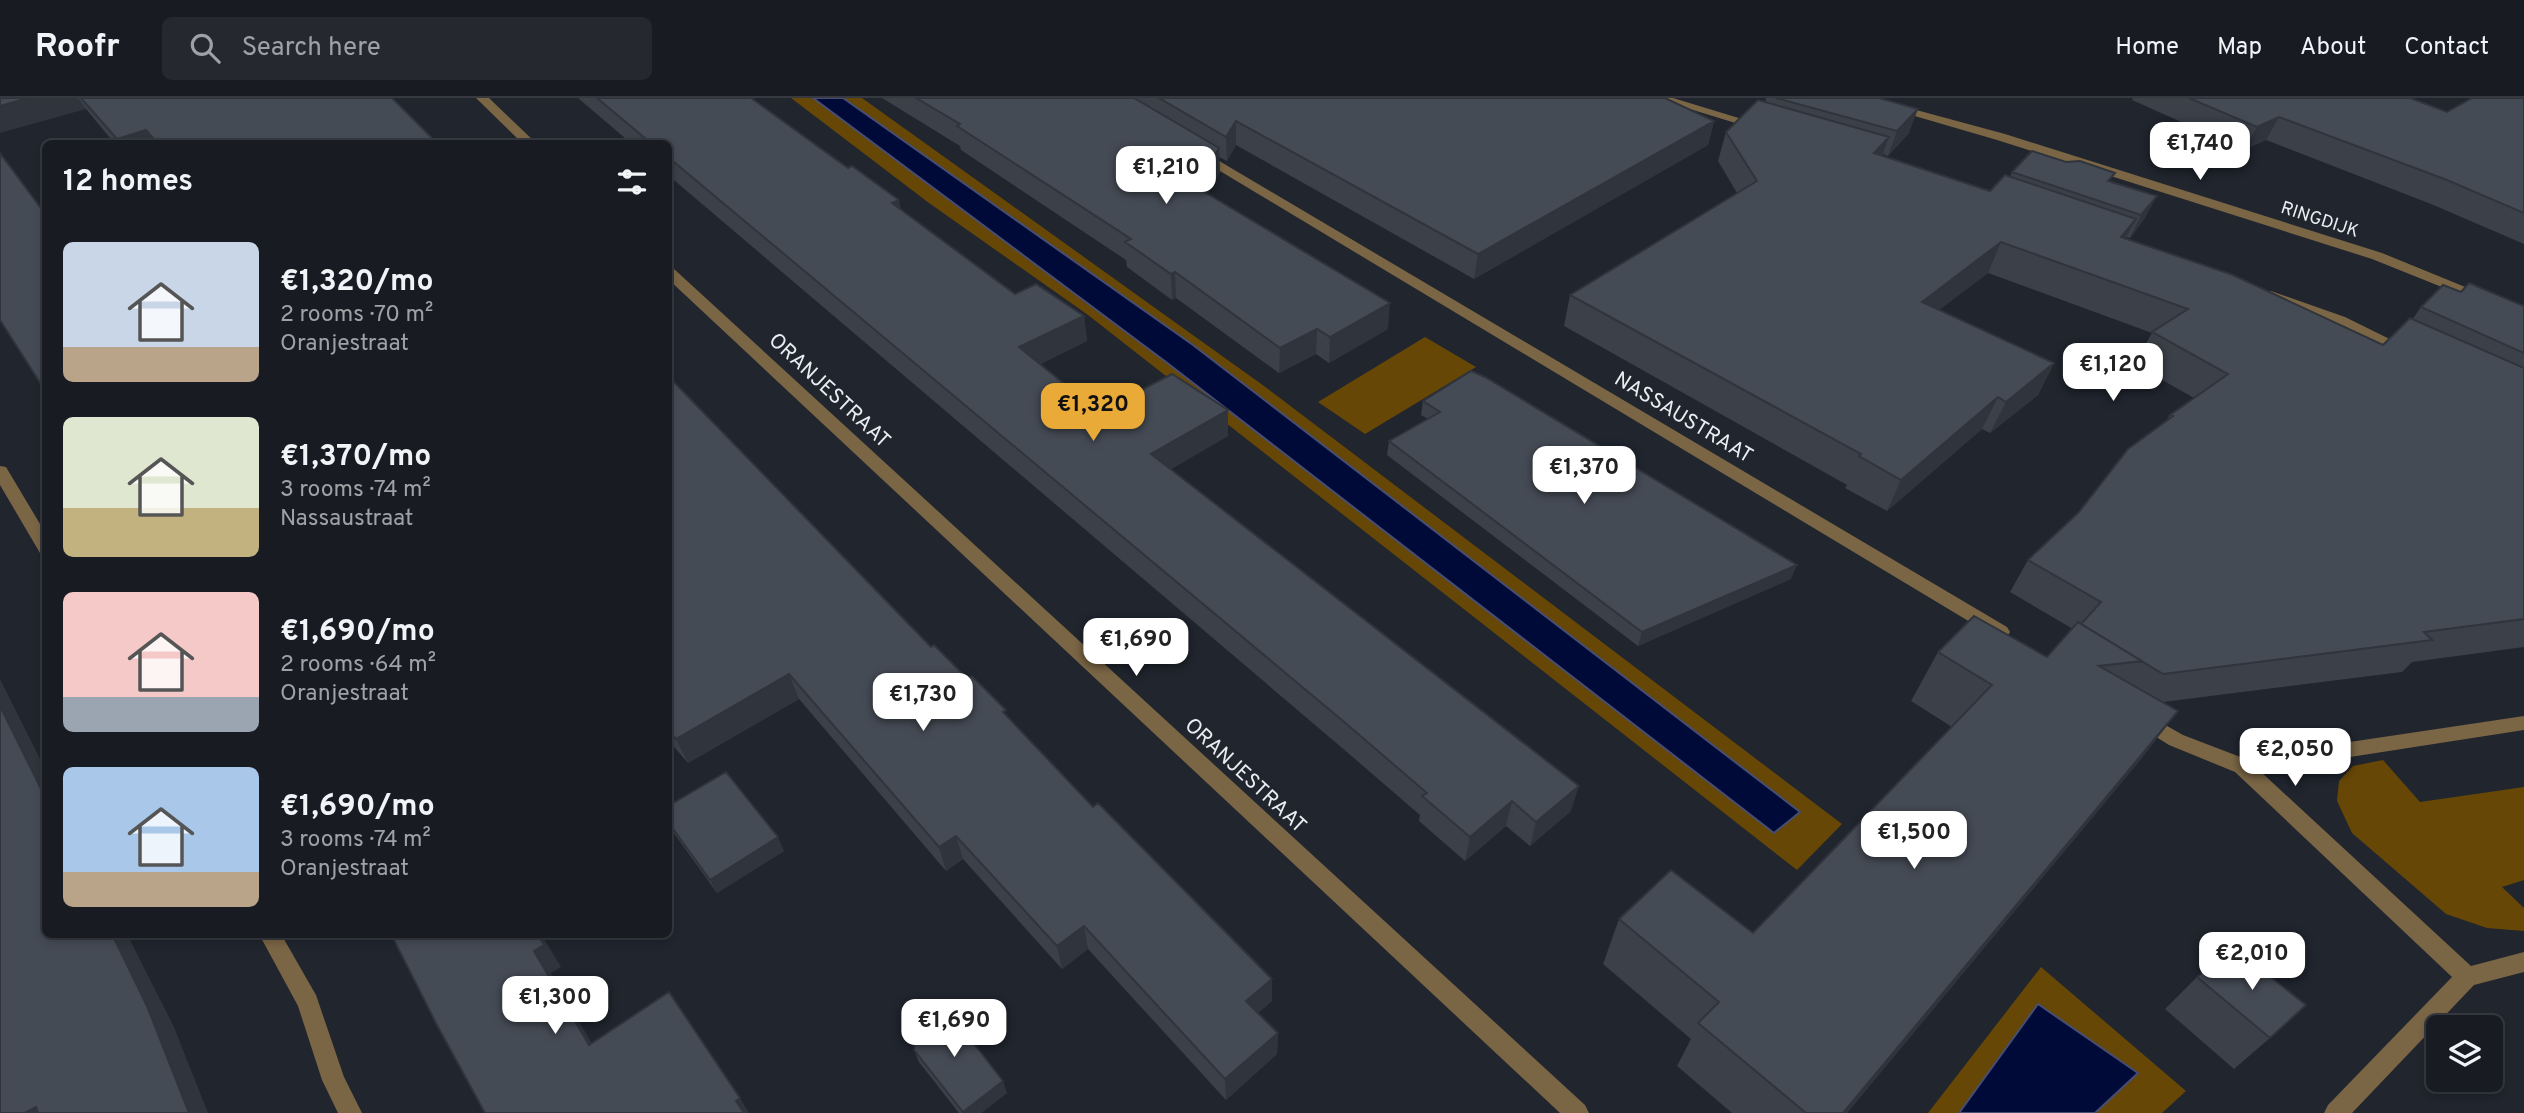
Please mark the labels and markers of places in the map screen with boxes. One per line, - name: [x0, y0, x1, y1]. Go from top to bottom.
- pin: €1,740: [2143, 122, 2257, 182]
- pin: €1,210: [1109, 146, 1223, 206]
- pin: €1,120: [2056, 344, 2170, 403]
- pin: €1,320: [1036, 384, 1150, 443]
- pin: €1,370: [1527, 446, 1641, 506]
- pin: €1,690: [1079, 618, 1193, 678]
- pin: €1,730: [866, 674, 980, 733]
- pin: €2,050: [2238, 728, 2352, 788]
- pin: €1,500: [1857, 812, 1971, 871]
- pin: €2,010: [2195, 932, 2309, 992]
- pin: €1,300: [498, 976, 612, 1036]
- pin: €1,690: [897, 1000, 1011, 1059]

